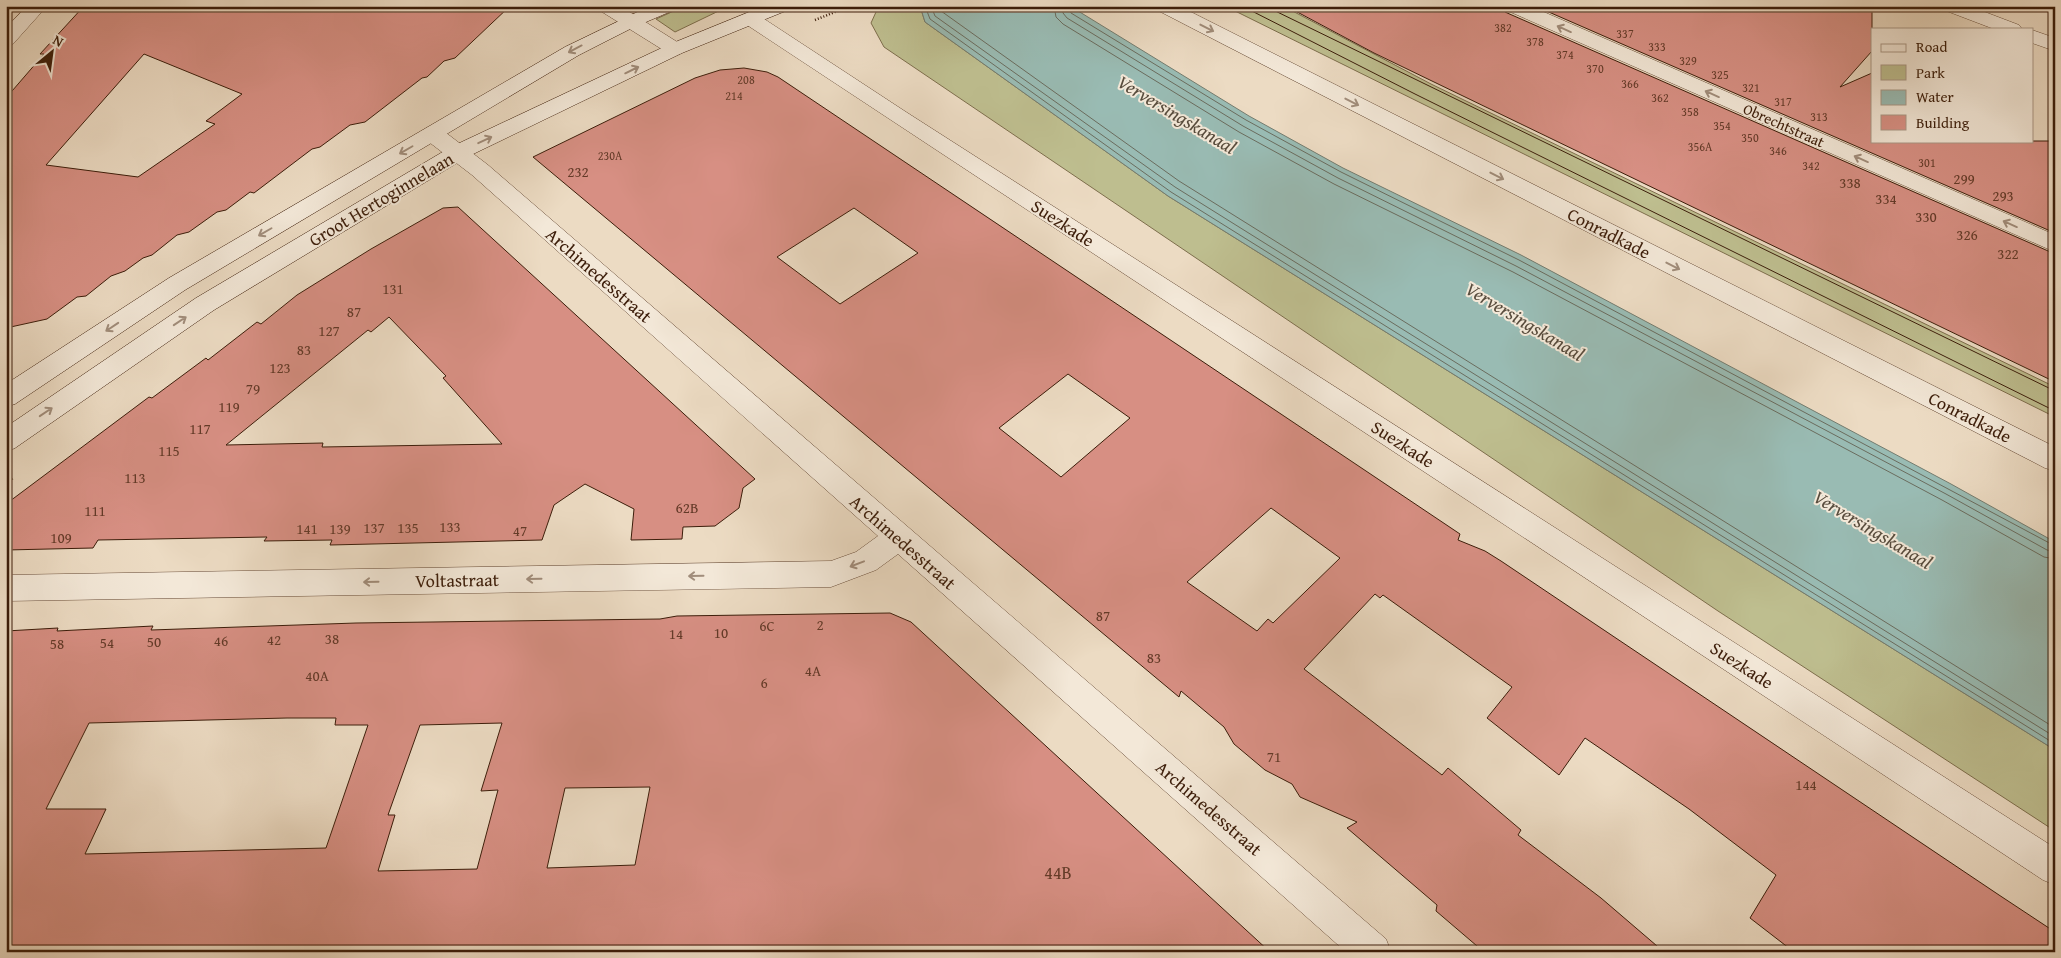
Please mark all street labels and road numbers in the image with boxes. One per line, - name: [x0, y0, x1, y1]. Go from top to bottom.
- street label: Obrechtstraat: [1740, 98, 1829, 153]
- street label: Groot Hertoginnelaan: [303, 145, 459, 253]
- street label: Suezkade: [1026, 192, 1100, 254]
- street label: Conradkade: [1563, 201, 1655, 265]
- street label: Archimedesstraat: [540, 221, 659, 329]
- street label: Conradkade: [1924, 385, 2016, 449]
- street label: Suezkade: [1366, 413, 1440, 475]
- street label: Archimedesstraat: [844, 488, 963, 596]
- street label: Voltastraat: [415, 566, 500, 594]
- street label: Suezkade: [1705, 634, 1779, 696]
- street label: Archimedesstraat: [1150, 754, 1269, 862]

